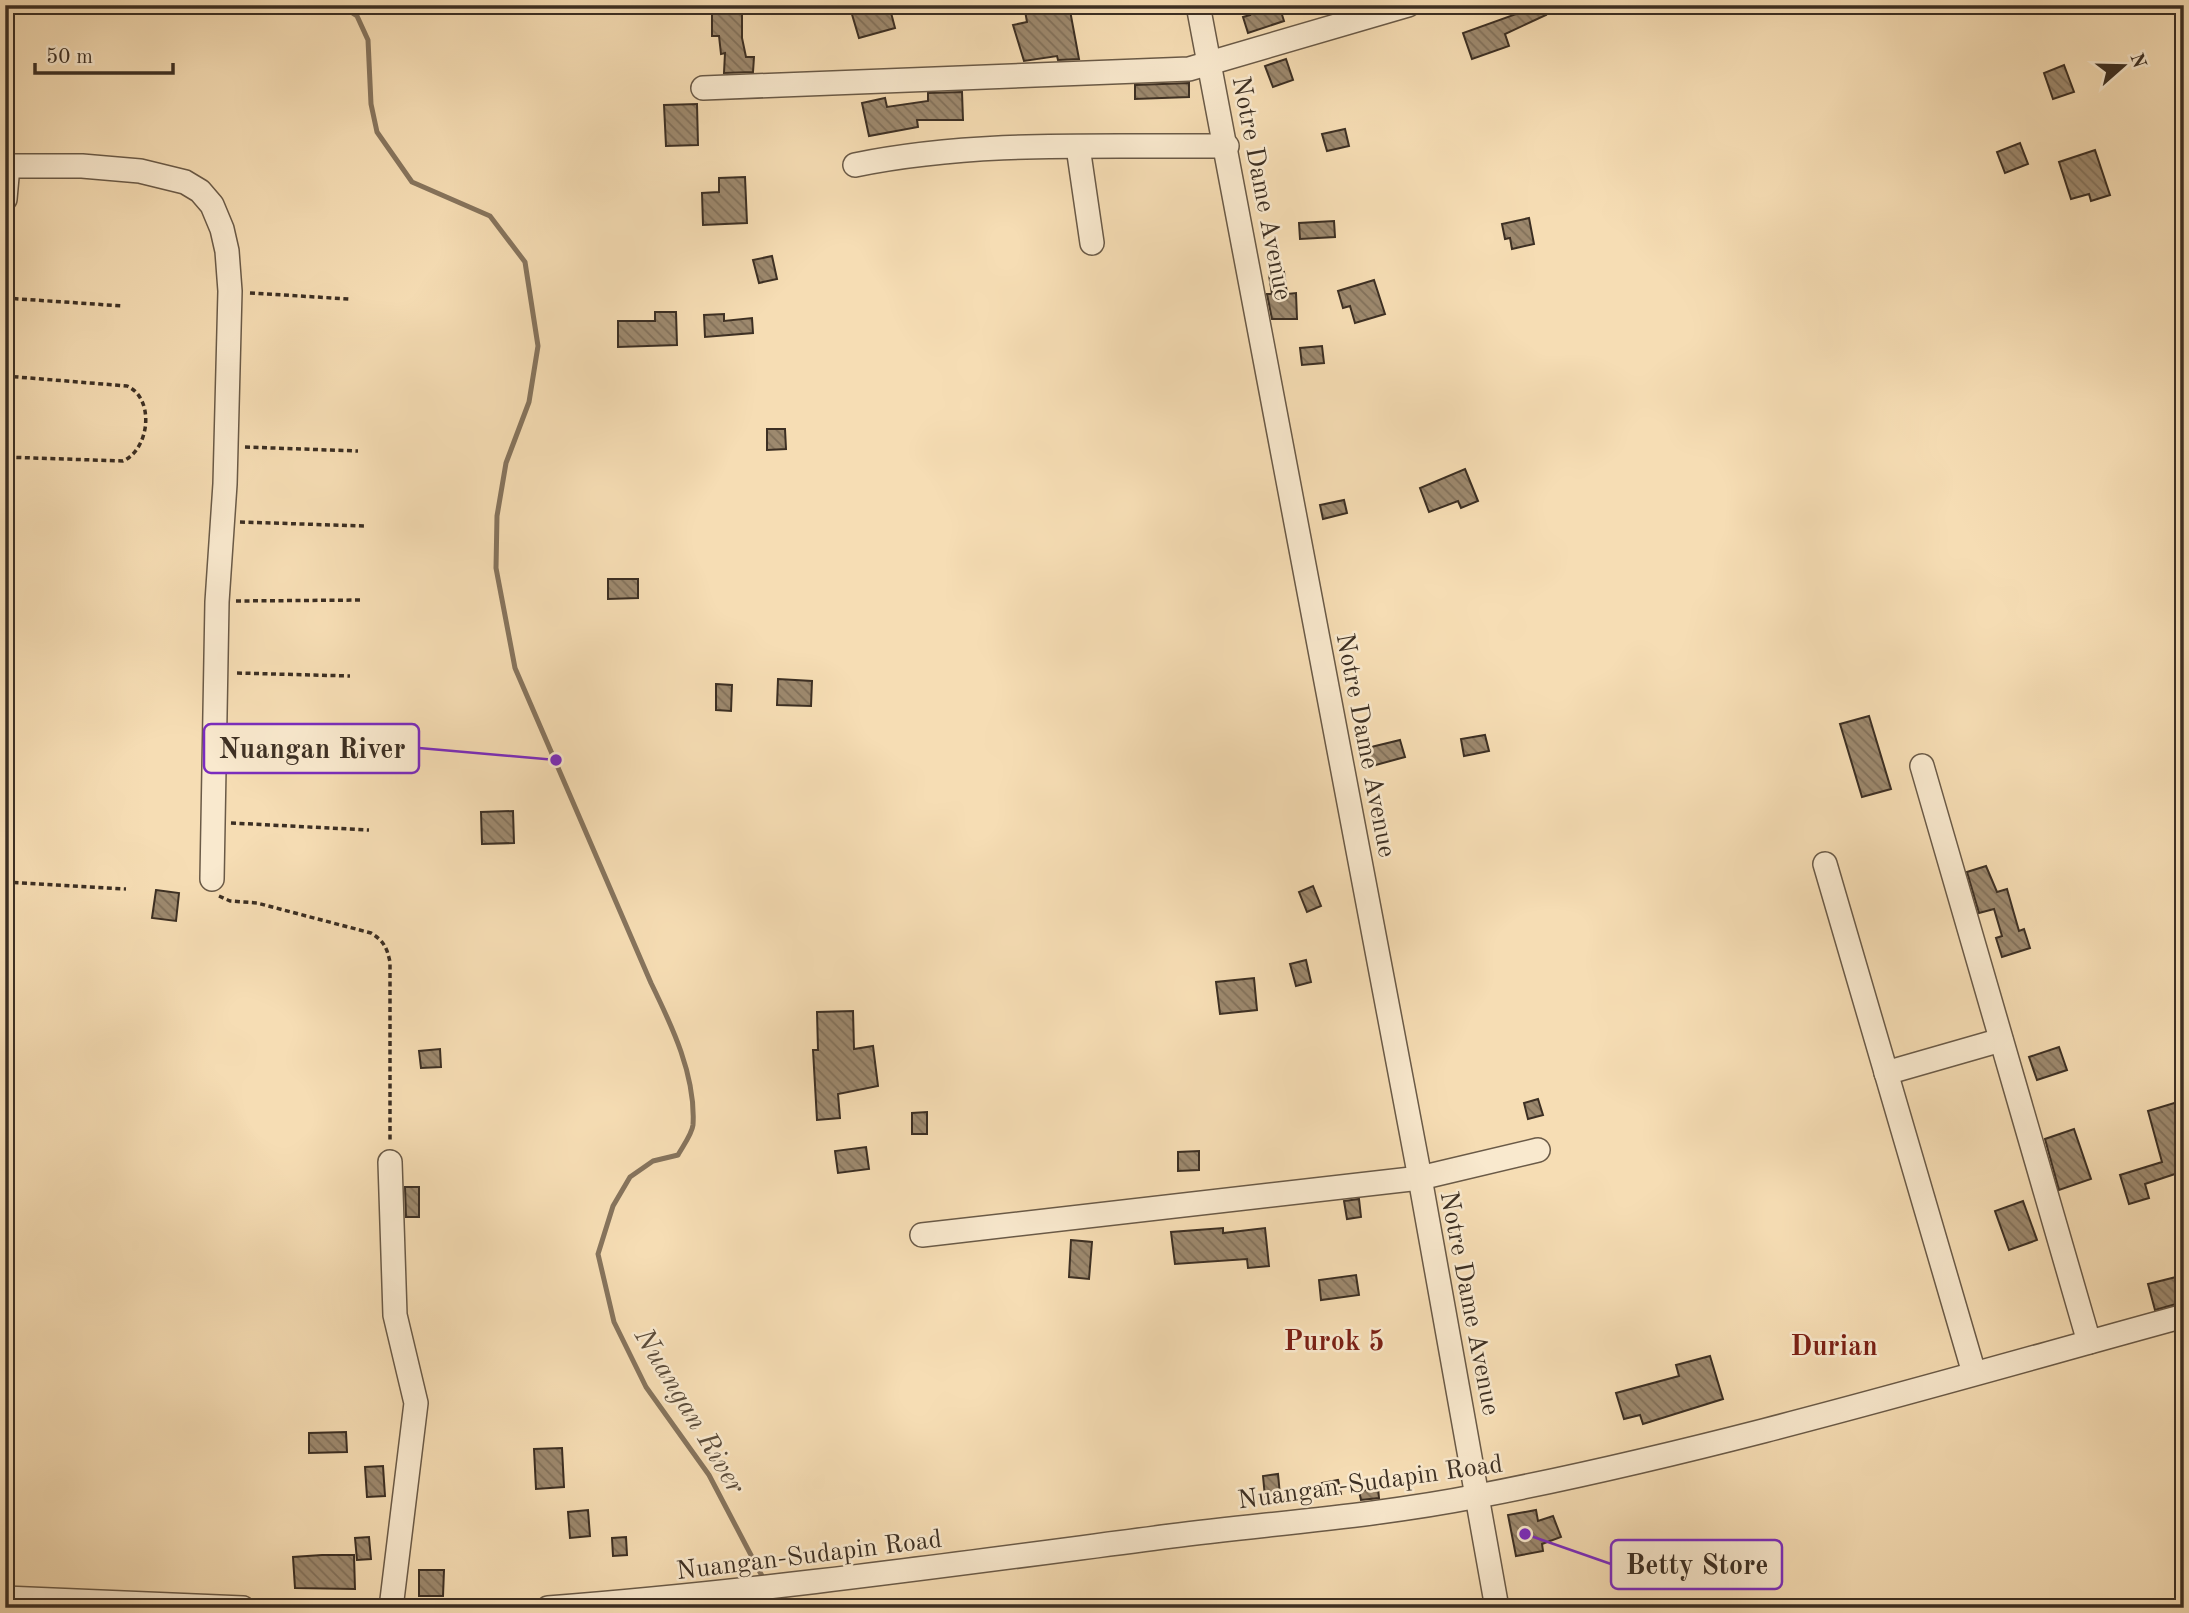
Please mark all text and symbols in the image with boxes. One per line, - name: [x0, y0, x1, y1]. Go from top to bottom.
- scale bar: [35, 32, 173, 76]
- north arrow: [2088, 32, 2158, 102]
- text: 50 m: [46, 47, 93, 68]
- text: N: [2125, 51, 2148, 72]
- street label: Notre Dame Avenue: [1227, 74, 1296, 303]
- street label: Notre Dame Avenue: [1331, 631, 1400, 860]
- callout: Nuangan River: [204, 724, 419, 773]
- text: Nuangan River: [218, 737, 406, 765]
- street label: Notre Dame Avenue: [1435, 1189, 1504, 1418]
- water label: Nuangan River: [628, 1323, 749, 1500]
- district label: Purok 5: [1283, 1329, 1385, 1357]
- district label: Durian: [1790, 1334, 1878, 1362]
- street label: Nuangan-Sudapin Road: [1236, 1451, 1505, 1514]
- street label: Nuangan-Sudapin Road: [675, 1527, 944, 1585]
- callout: Betty Store: [1611, 1540, 1782, 1589]
- text: Betty Store: [1625, 1553, 1769, 1581]

